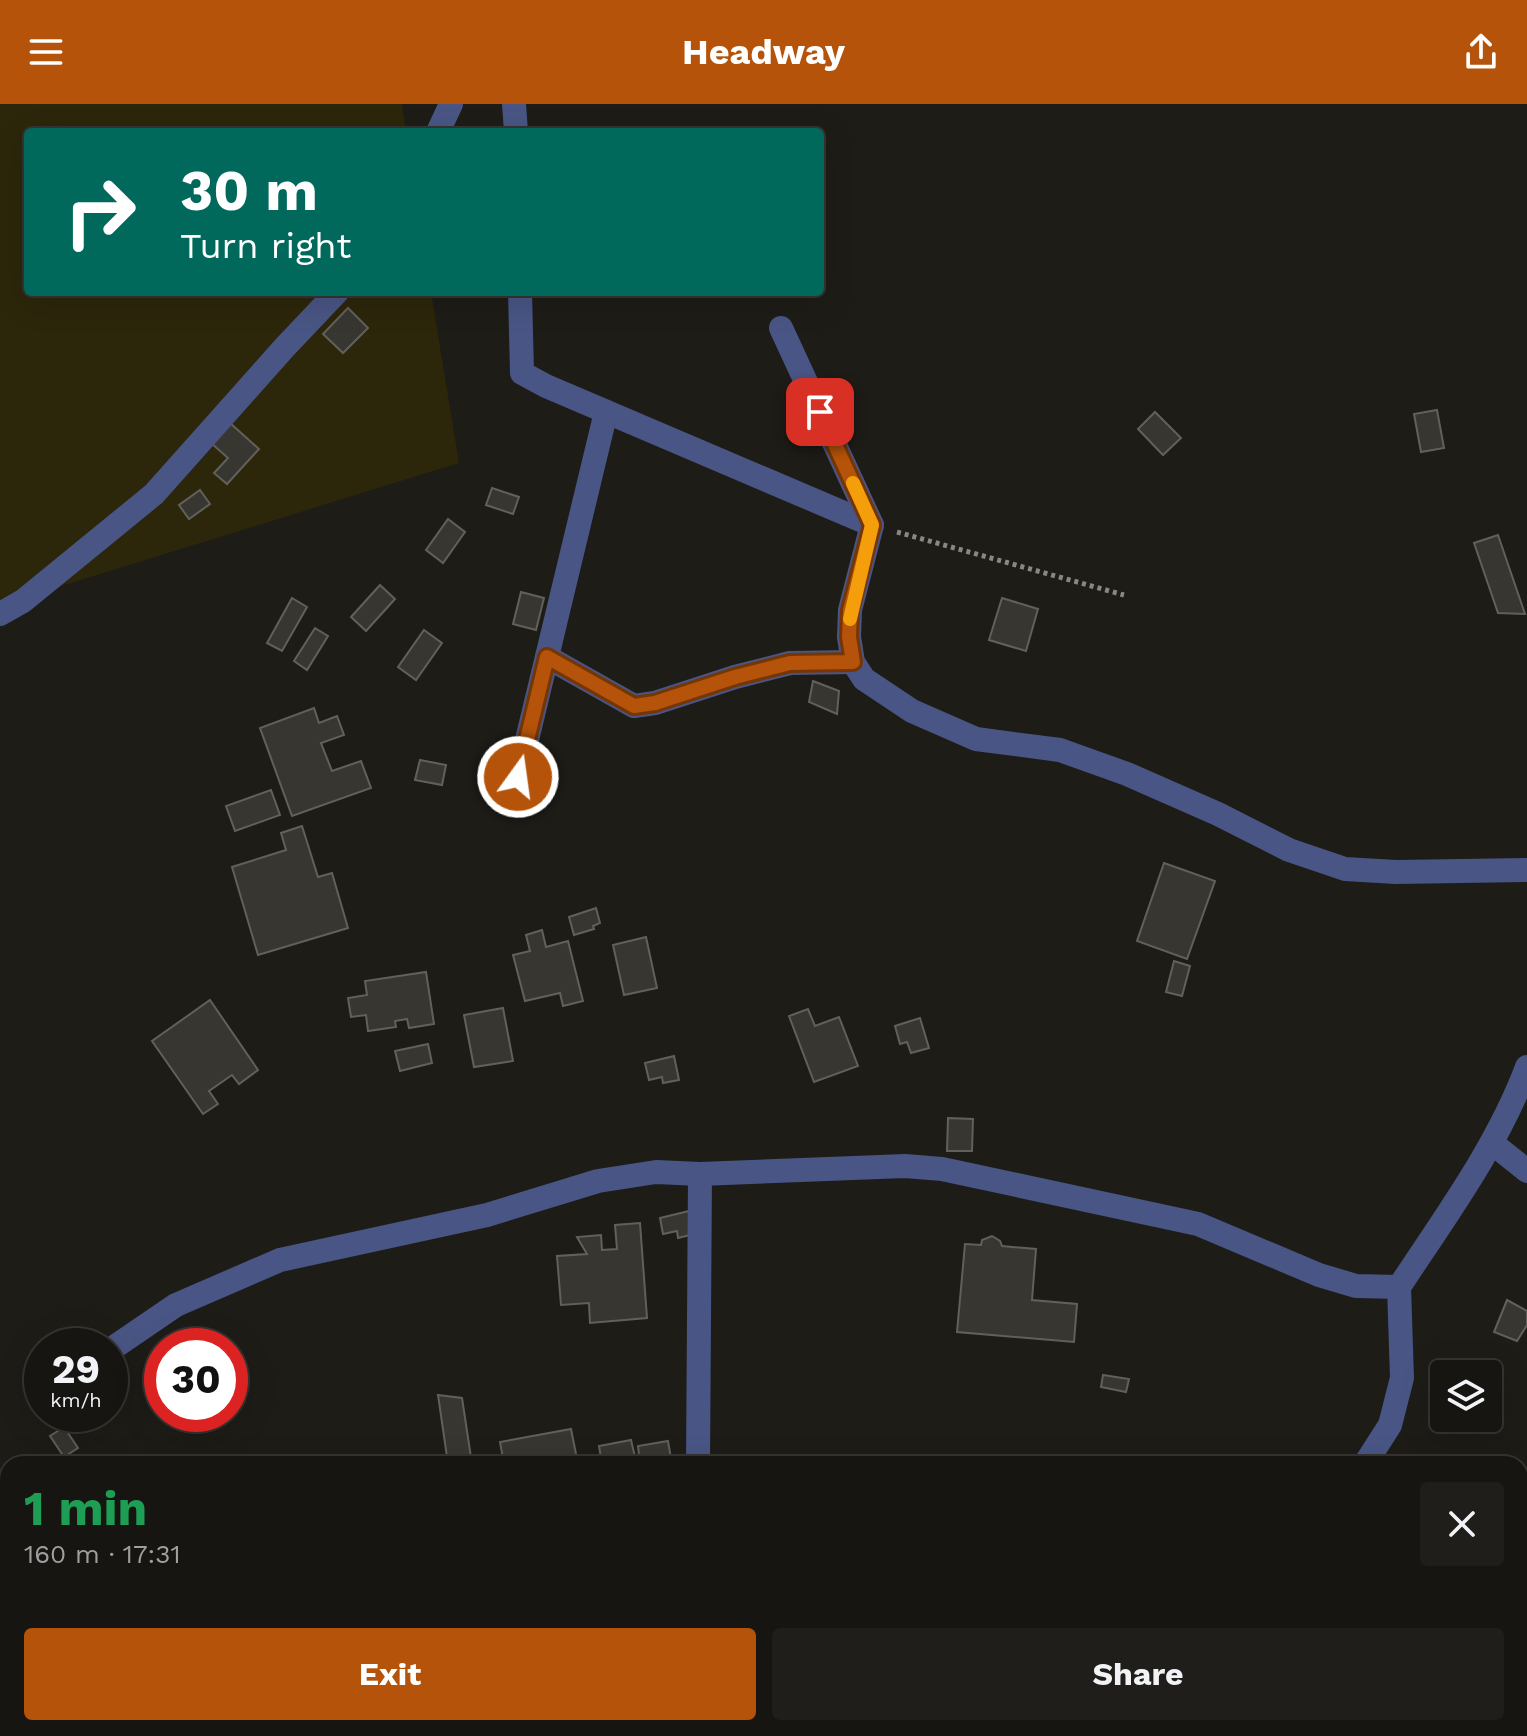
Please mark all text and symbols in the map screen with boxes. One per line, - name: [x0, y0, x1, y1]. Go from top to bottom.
- icon: menu: [24, 30, 68, 74]
- icon: share: [1459, 30, 1503, 74]
- text: Headway: [682, 31, 845, 73]
- text: 30 m: [180, 158, 318, 224]
- icon: right: [48, 160, 152, 264]
- text: Turn right: [180, 225, 351, 267]
- pin: [786, 378, 854, 446]
- icon: arrive: [798, 390, 842, 434]
- position arrow: [476, 735, 560, 819]
- speed limit sign: 30: [144, 1328, 248, 1432]
- text: 29: [52, 1346, 100, 1393]
- map controls: [1430, 1360, 1502, 1432]
- button: layers: [1430, 1360, 1502, 1432]
- text: km/h: [50, 1388, 102, 1412]
- text: 1 min: [24, 1480, 147, 1537]
- button: close: [1420, 1482, 1504, 1566]
- text: 160 m · 17:31: [24, 1539, 181, 1569]
- button: Exit: [24, 1628, 756, 1720]
- button: Share: [772, 1628, 1504, 1720]

